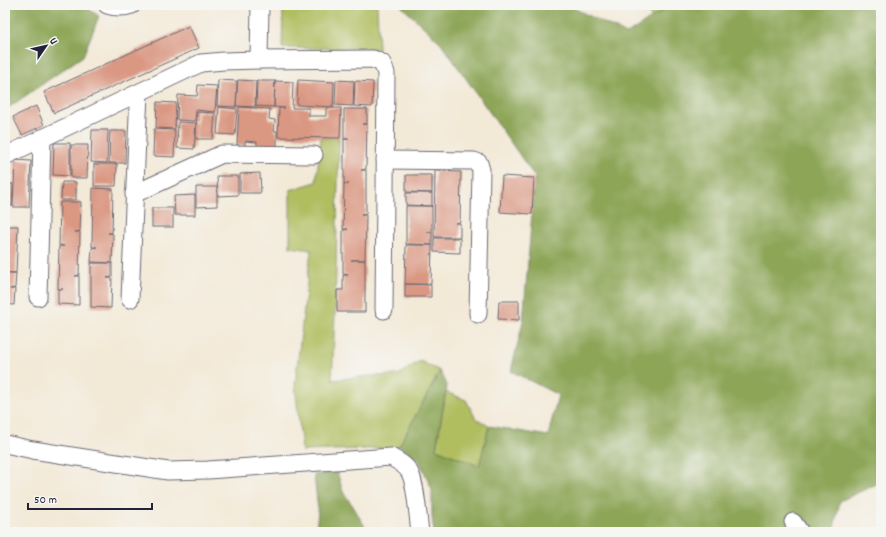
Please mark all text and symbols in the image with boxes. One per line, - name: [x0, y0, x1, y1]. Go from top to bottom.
- north arrow: [26, 26, 66, 66]
- text: U: [45, 35, 61, 48]
- scale bar: [28, 485, 152, 511]
- text: 50 m: [34, 492, 57, 509]

